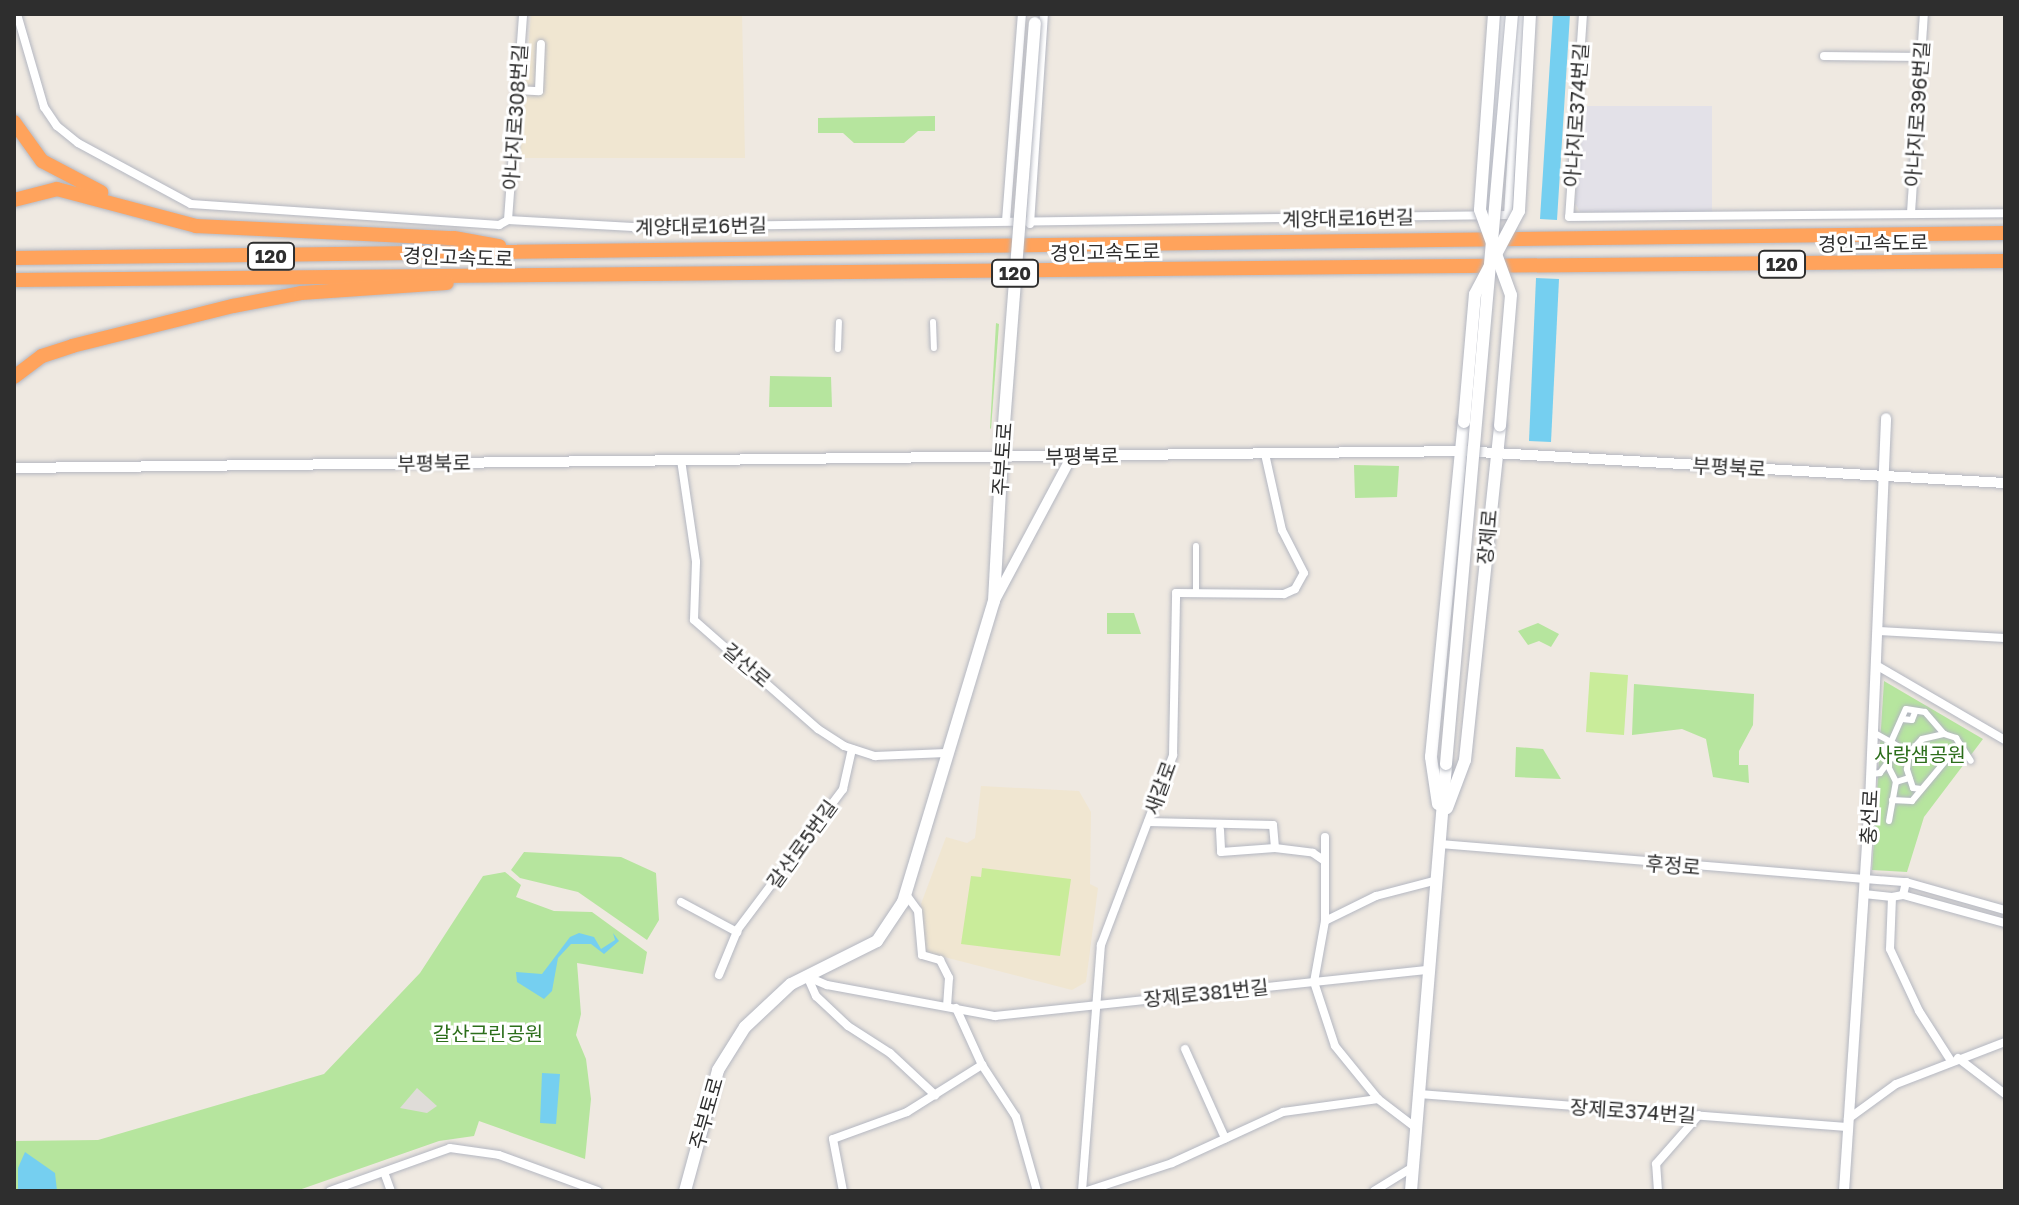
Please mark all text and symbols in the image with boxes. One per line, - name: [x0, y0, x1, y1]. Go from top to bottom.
- street label: 아나지로396번길: [1900, 40, 1934, 188]
- street label: 아나지로374번길: [1559, 42, 1593, 188]
- street label: 아나지로308번길: [498, 43, 532, 191]
- street label: 계양대로16번길: [1282, 205, 1414, 231]
- street label: 계양대로16번길: [635, 213, 767, 239]
- street label: 경인고속도로: [1818, 230, 1928, 256]
- street label: 경인고속도로: [1050, 239, 1160, 265]
- road number: 120: [247, 242, 295, 270]
- street label: 경인고속도로: [402, 243, 514, 271]
- road number: 120: [1758, 250, 1806, 278]
- road number: 120: [991, 259, 1039, 287]
- street label: 주부토로: [987, 421, 1017, 497]
- street label: 부평북로: [1045, 443, 1119, 469]
- street label: 부평북로: [397, 450, 471, 476]
- street label: 부평북로: [1692, 453, 1766, 481]
- street label: 장제로: [1473, 508, 1501, 566]
- street label: 갈산로: [718, 638, 776, 692]
- park label: 사랑샘공원: [1874, 742, 1966, 766]
- street label: 새갈로: [1139, 758, 1181, 818]
- street label: 충선로: [1856, 789, 1882, 845]
- street label: 갈산로5번길: [762, 795, 842, 893]
- street label: 후정로: [1644, 851, 1702, 879]
- street label: 장제로381번길: [1142, 975, 1270, 1011]
- park label: 갈산근린공원: [433, 1021, 543, 1045]
- street label: 주부토로: [684, 1074, 728, 1152]
- street label: 장제로374번길: [1569, 1095, 1697, 1127]

